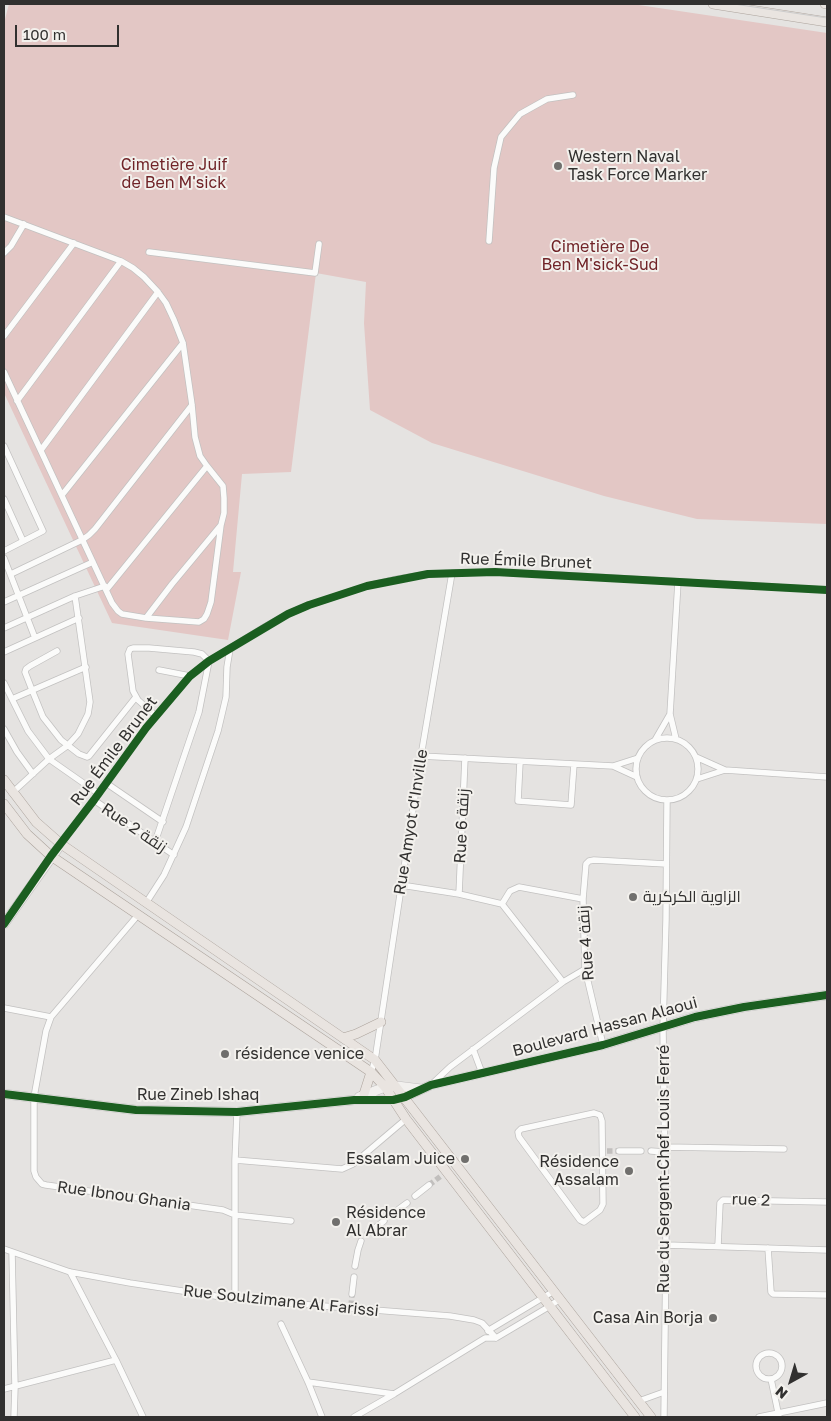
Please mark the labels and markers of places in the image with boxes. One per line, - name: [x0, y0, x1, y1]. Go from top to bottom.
- place label: Western Naval Task Force Marker: [568, 147, 707, 185]
- marker: Western Naval Task Force Marker: [552, 160, 564, 172]
- place label: الزاوية الكركرية: [643, 887, 741, 907]
- marker: الزاوية الكركرية: [627, 891, 639, 903]
- place label: résidence venice: [235, 1044, 364, 1064]
- marker: résidence venice: [219, 1048, 231, 1060]
- place label: Essalam Juice: [346, 1149, 455, 1169]
- place label: Résidence Assalam: [539, 1152, 619, 1190]
- marker: Essalam Juice: [459, 1153, 471, 1165]
- marker: Résidence Assalam: [623, 1165, 635, 1177]
- place label: Résidence Al Abrar: [346, 1203, 426, 1241]
- marker: Résidence Al Abrar: [330, 1216, 342, 1228]
- place label: Casa Ain Borja: [593, 1308, 703, 1328]
- marker: Casa Ain Borja: [707, 1312, 719, 1324]

